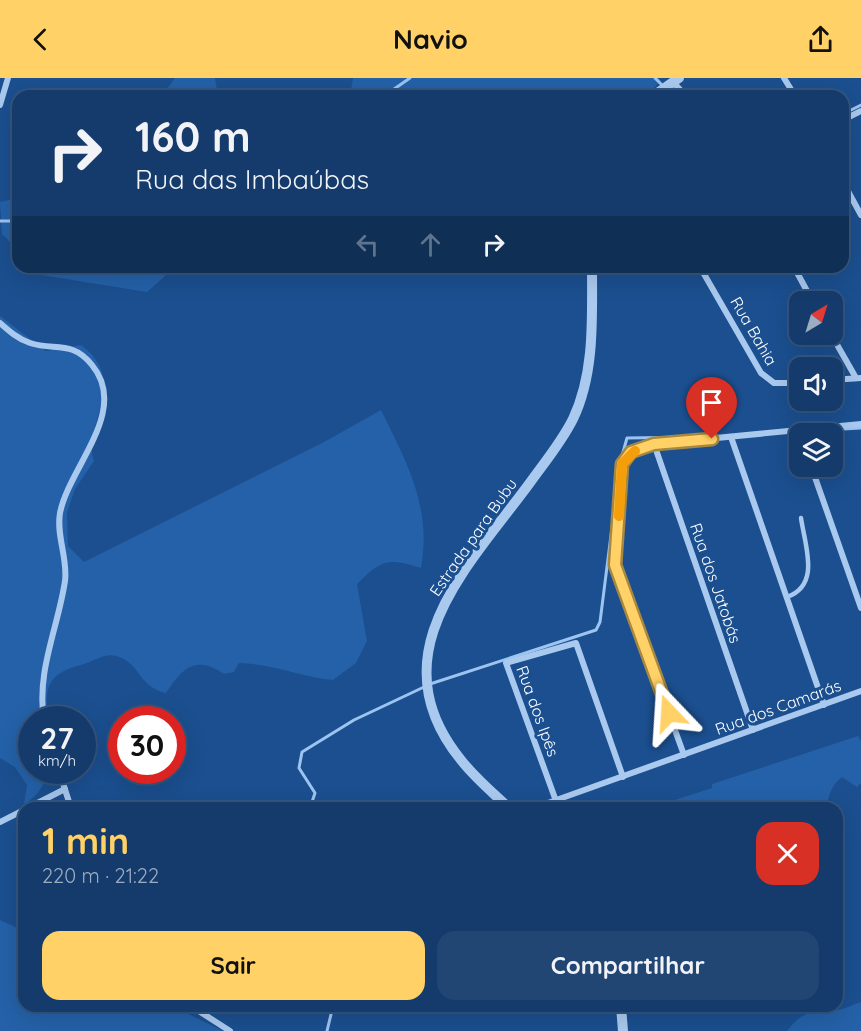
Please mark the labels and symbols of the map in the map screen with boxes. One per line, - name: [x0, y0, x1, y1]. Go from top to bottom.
- north arrow: [789, 291, 843, 345]
- street label: Rua Bahia: [726, 293, 782, 369]
- pin: [686, 377, 737, 439]
- street label: Estrada para Bubu: [425, 474, 521, 600]
- street label: Rua dos Jatobás: [686, 520, 746, 646]
- street label: Rua dos Ipês: [512, 663, 564, 759]
- street label: Rua dos Camarás: [712, 675, 844, 739]
- position arrow: [637, 681, 701, 745]
- speed limit sign: 30: [108, 706, 186, 784]

